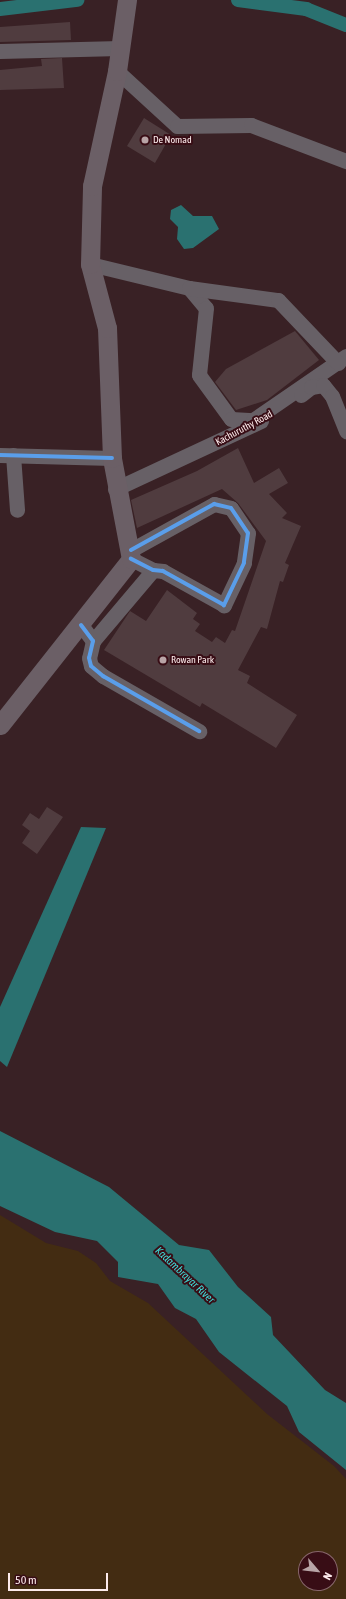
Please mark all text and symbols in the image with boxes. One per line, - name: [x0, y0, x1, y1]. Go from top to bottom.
- place label: De Nomad: [153, 134, 192, 146]
- marker: De Nomad: [140, 135, 150, 145]
- street label: Kachuruthy Road: [213, 408, 275, 448]
- place label: Rowan Park: [171, 654, 214, 666]
- marker: Rowan Park: [158, 655, 168, 665]
- water label: Kadambrayar River: [152, 1244, 218, 1306]
- north arrow: [298, 1551, 338, 1591]
- scale bar: [10, 1565, 110, 1591]
- text: N: [321, 1570, 335, 1582]
- text: 50 m: [15, 1573, 37, 1587]

